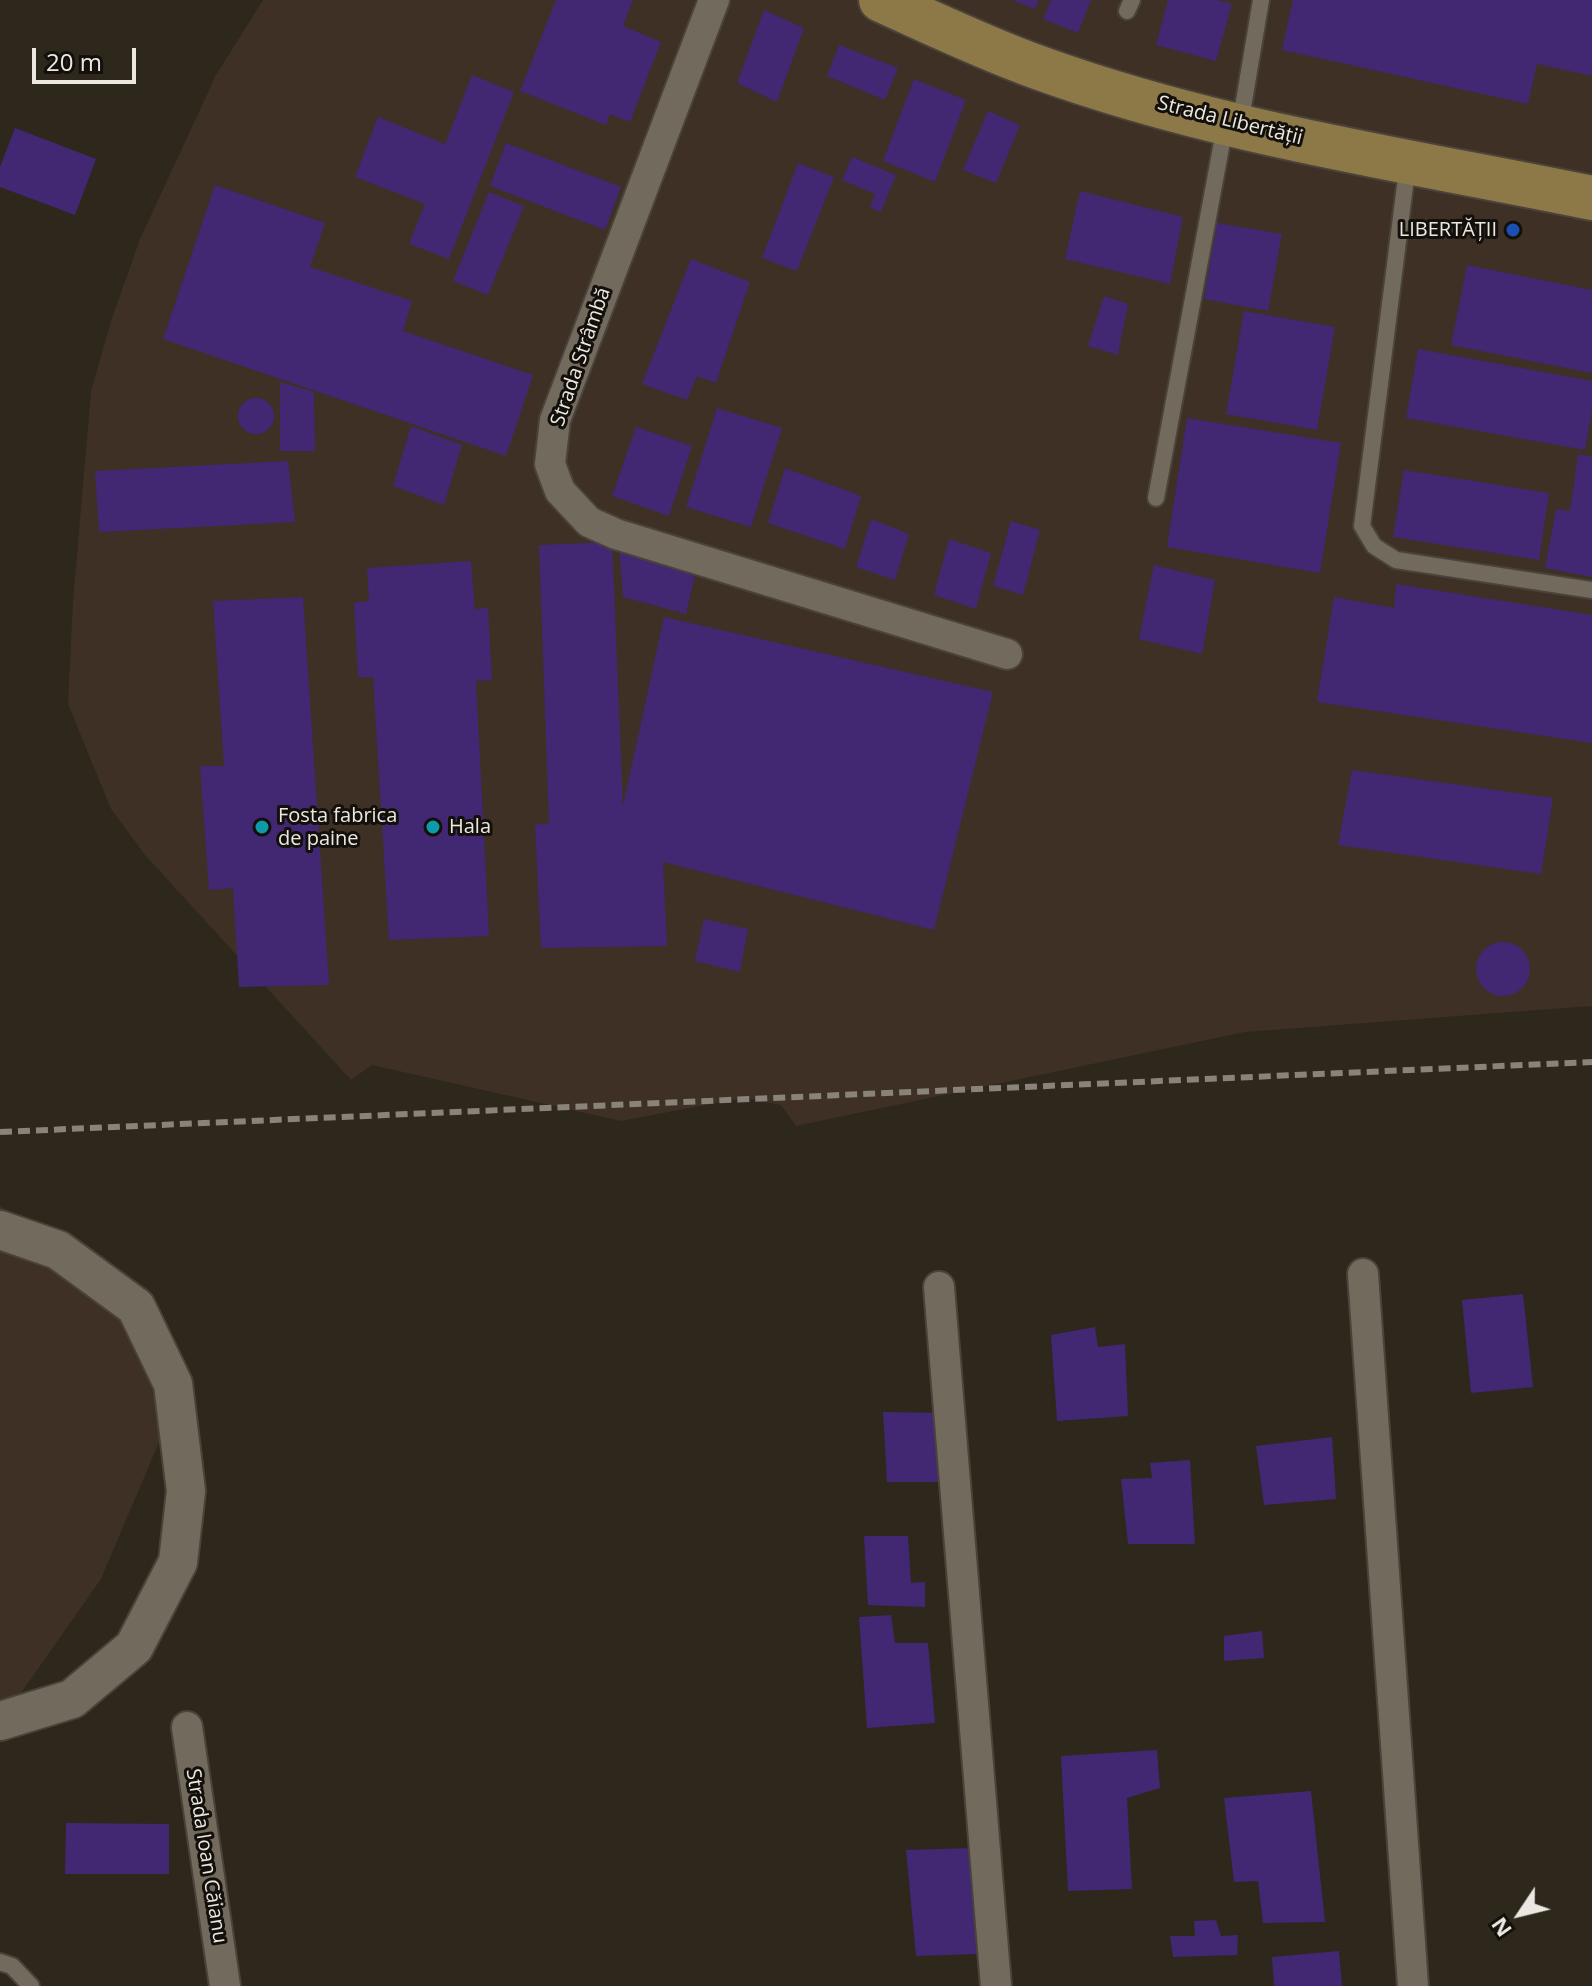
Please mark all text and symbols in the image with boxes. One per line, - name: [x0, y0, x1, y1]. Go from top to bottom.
- scale bar: [36, 32, 140, 82]
- text: 20 m: [46, 45, 102, 78]
- street label: Strada Libertății: [1155, 91, 1305, 151]
- place label: LIBERTĂȚII: [1399, 218, 1497, 242]
- marker: LIBERTĂȚII: [1504, 221, 1522, 239]
- street label: Strada Strâmbă: [546, 284, 616, 430]
- place label: Fosta fabrica de paine: [278, 804, 397, 851]
- place label: Hala: [449, 815, 491, 839]
- marker: Fosta fabrica de paine: [253, 818, 271, 836]
- marker: Hala: [424, 818, 442, 836]
- street label: Strada Ioan Căianu: [180, 1767, 232, 1945]
- north arrow: [1480, 1874, 1560, 1954]
- text: N: [1483, 1912, 1518, 1944]

